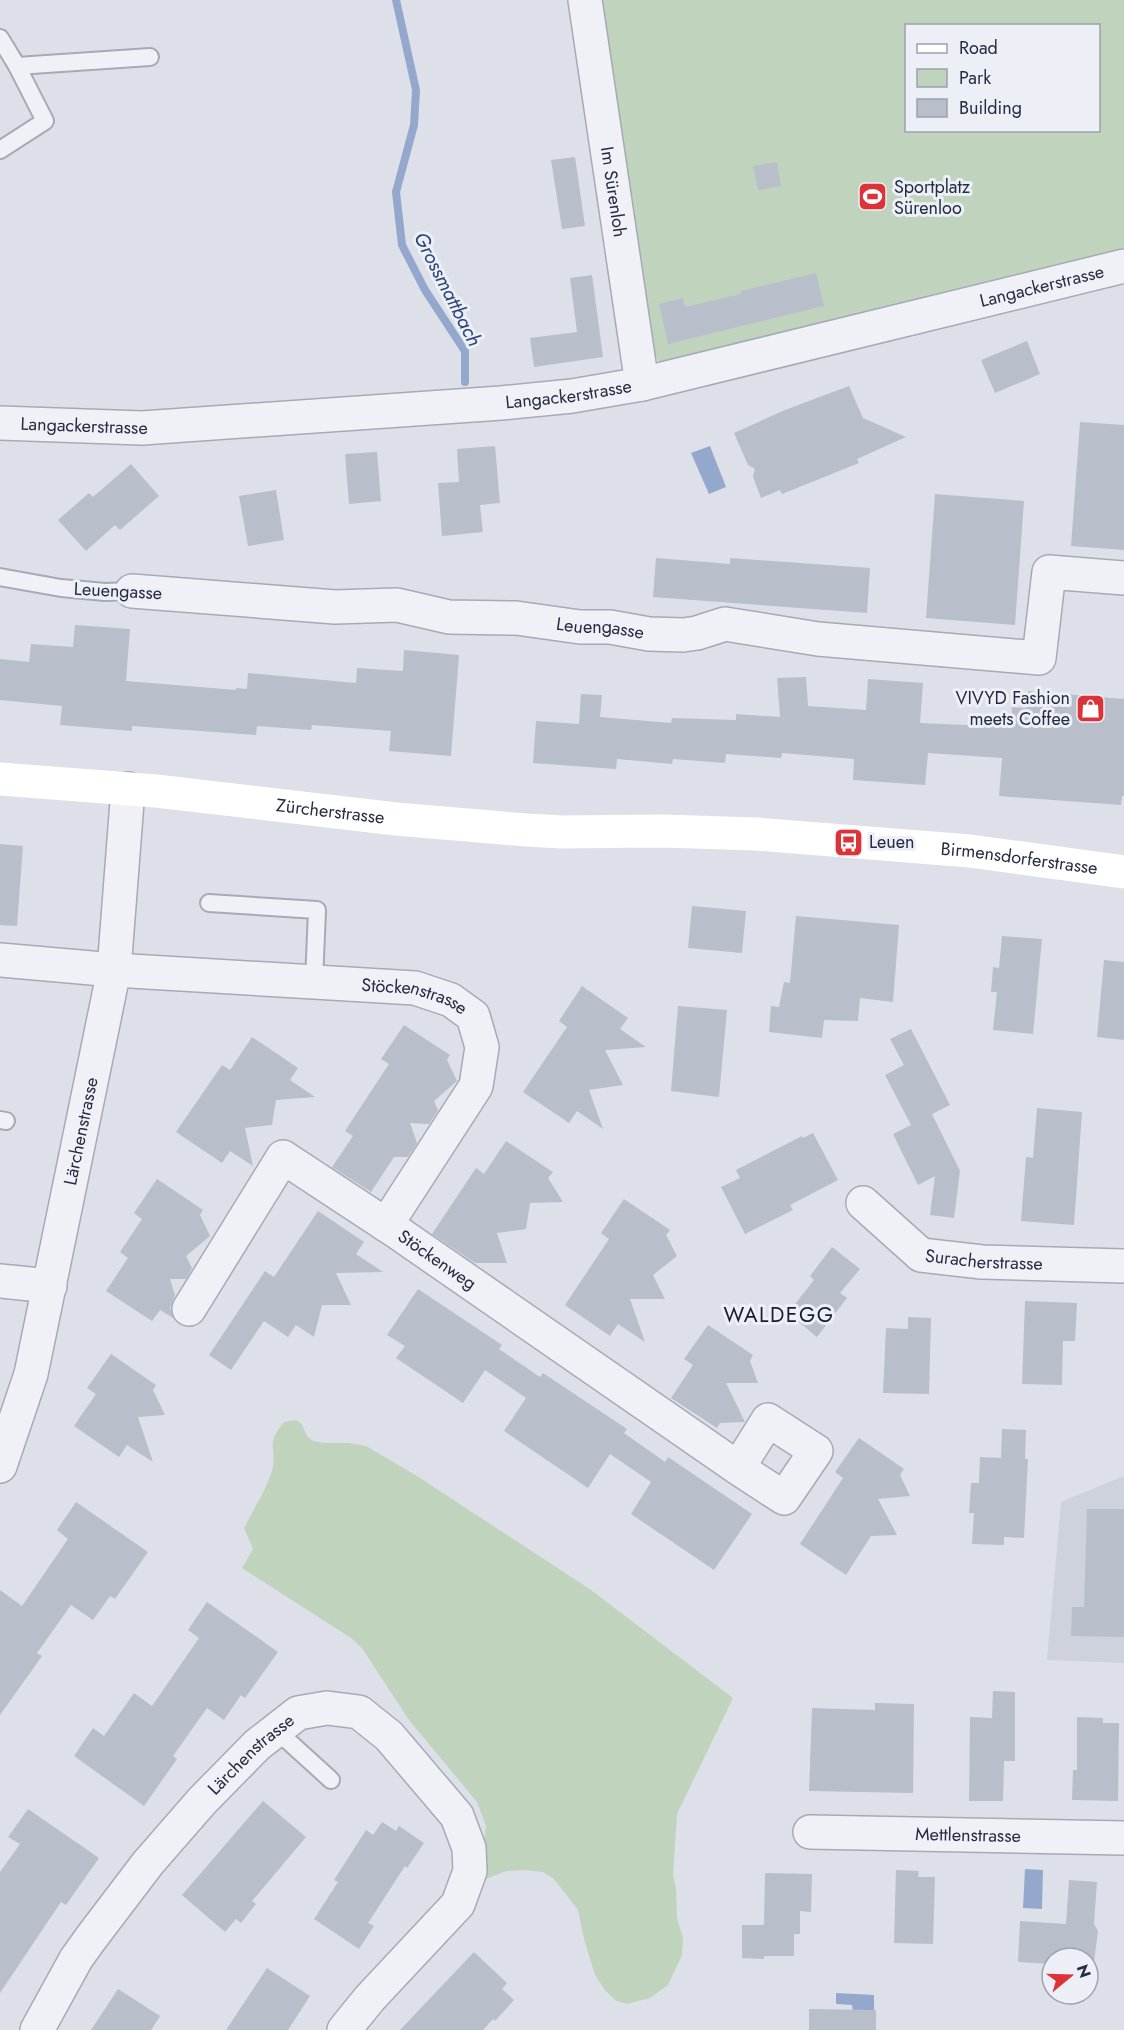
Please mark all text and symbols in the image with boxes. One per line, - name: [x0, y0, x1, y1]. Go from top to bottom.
- legend: [905, 24, 1100, 132]
- text: Road: [959, 35, 998, 61]
- text: Park: [959, 65, 991, 91]
- text: Building: [959, 95, 1022, 121]
- street label: Im Sürenloh: [594, 145, 633, 239]
- place label: Sportplatz Sürenloo: [894, 174, 971, 221]
- sports icon: Sportplatz Sürenloo: [857, 181, 889, 213]
- water label: Grossmattbach: [406, 227, 489, 351]
- street label: Langackerstrasse: [977, 258, 1107, 314]
- street label: Langackerstrasse: [504, 373, 634, 416]
- street label: Langackerstrasse: [20, 411, 148, 441]
- street label: Leuengasse: [73, 576, 163, 606]
- street label: Leuengasse: [555, 611, 646, 646]
- place label: VIVYD Fashion meets Coffee: [956, 685, 1070, 732]
- shop icon: VIVYD Fashion meets Coffee: [1075, 692, 1107, 724]
- street label: Zürcherstrasse: [275, 792, 386, 831]
- bus stop icon: Leuen: [832, 826, 864, 858]
- place label: Leuen: [869, 829, 915, 855]
- street label: Birmensdorferstrasse: [940, 836, 1099, 881]
- street label: Stöckenstrasse: [361, 972, 473, 1021]
- street label: Lärchenstrasse: [57, 1075, 105, 1188]
- street label: Stöckenweg: [393, 1223, 482, 1296]
- street label: Suracherstrasse: [924, 1243, 1043, 1277]
- district label: WALDEGG: [724, 1300, 834, 1330]
- street label: Lärchenstrasse: [202, 1708, 300, 1801]
- street label: Mettlenstrasse: [915, 1821, 1021, 1849]
- north arrow: [1040, 1946, 1100, 2006]
- text: N: [1071, 1962, 1097, 1981]

